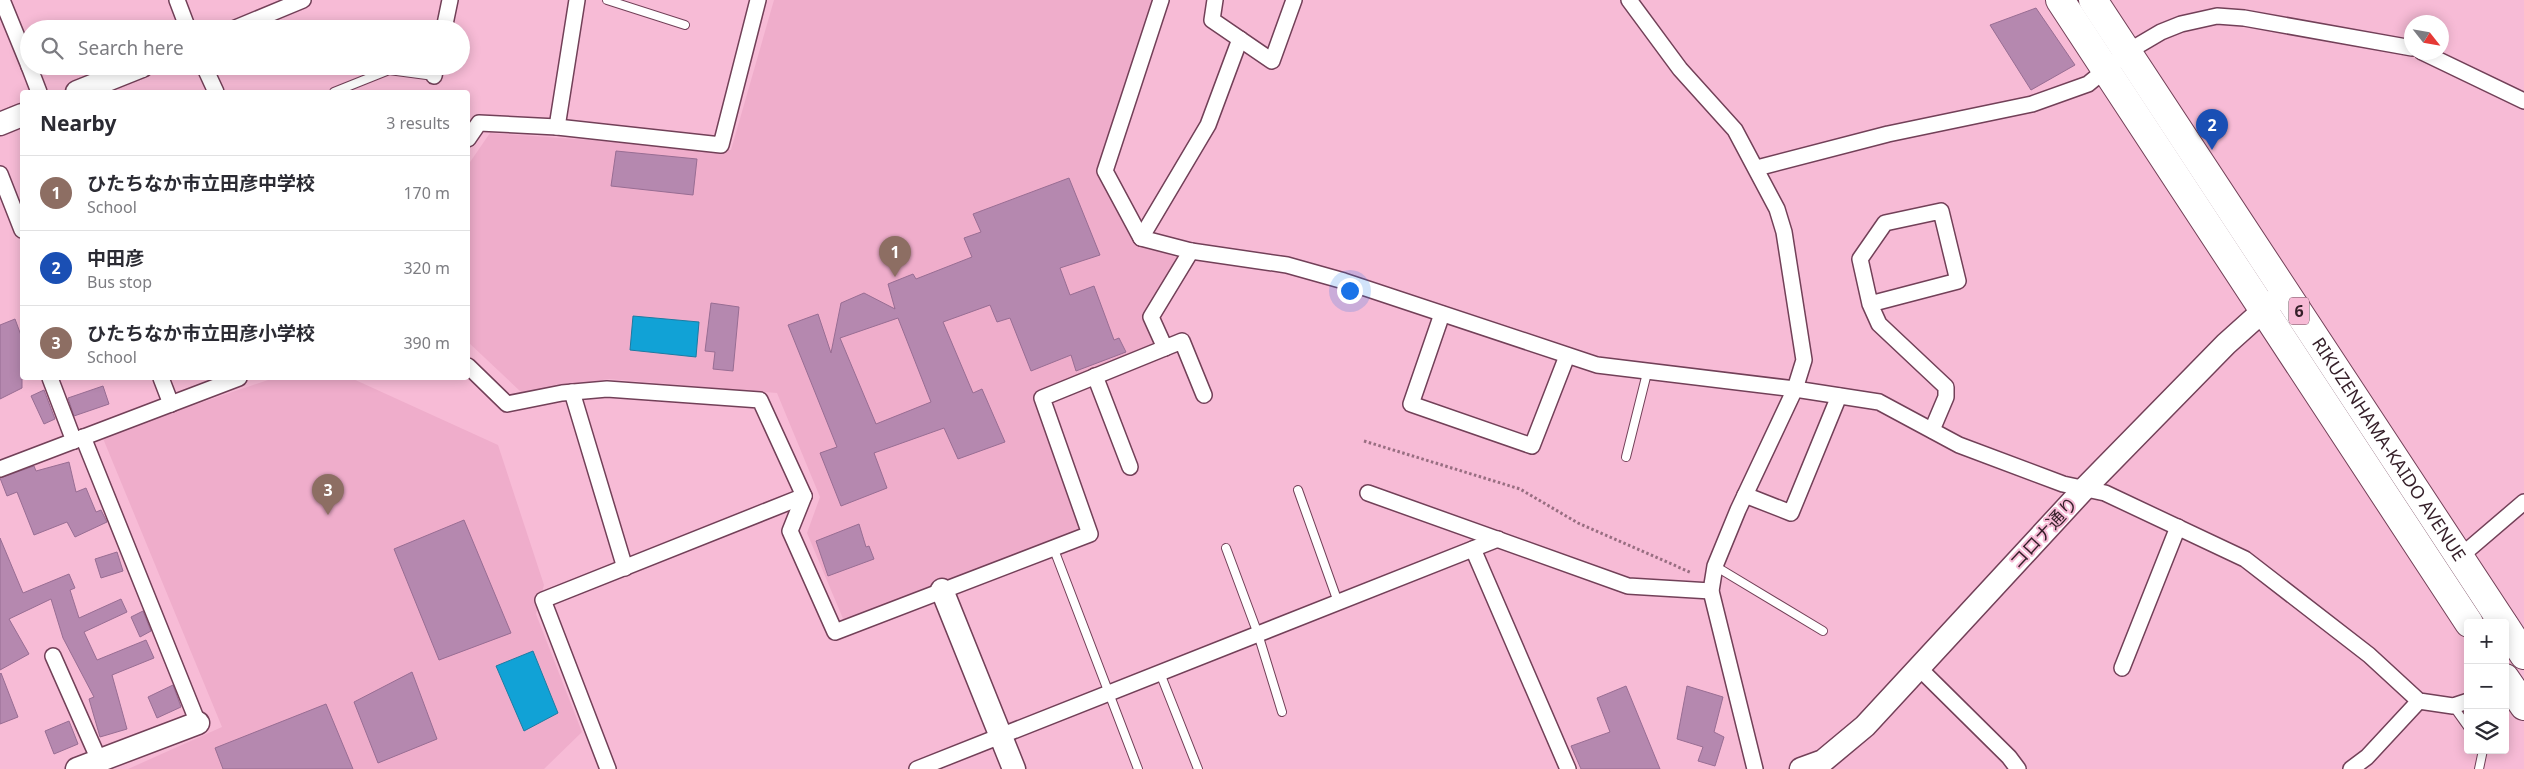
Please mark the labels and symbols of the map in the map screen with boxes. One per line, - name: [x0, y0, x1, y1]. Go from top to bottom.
- north arrow: [2404, 15, 2449, 60]
- pin: 2: [2196, 109, 2228, 150]
- pin: 1: [879, 236, 911, 277]
- your location: [1337, 278, 1363, 304]
- road number: 6: [2289, 298, 2309, 324]
- street label: RIKUZENHAMA-KAIDO AVENUE: [2307, 332, 2472, 565]
- pin: 3: [312, 474, 344, 515]
- street label: コロナ通り: [2004, 491, 2083, 573]

